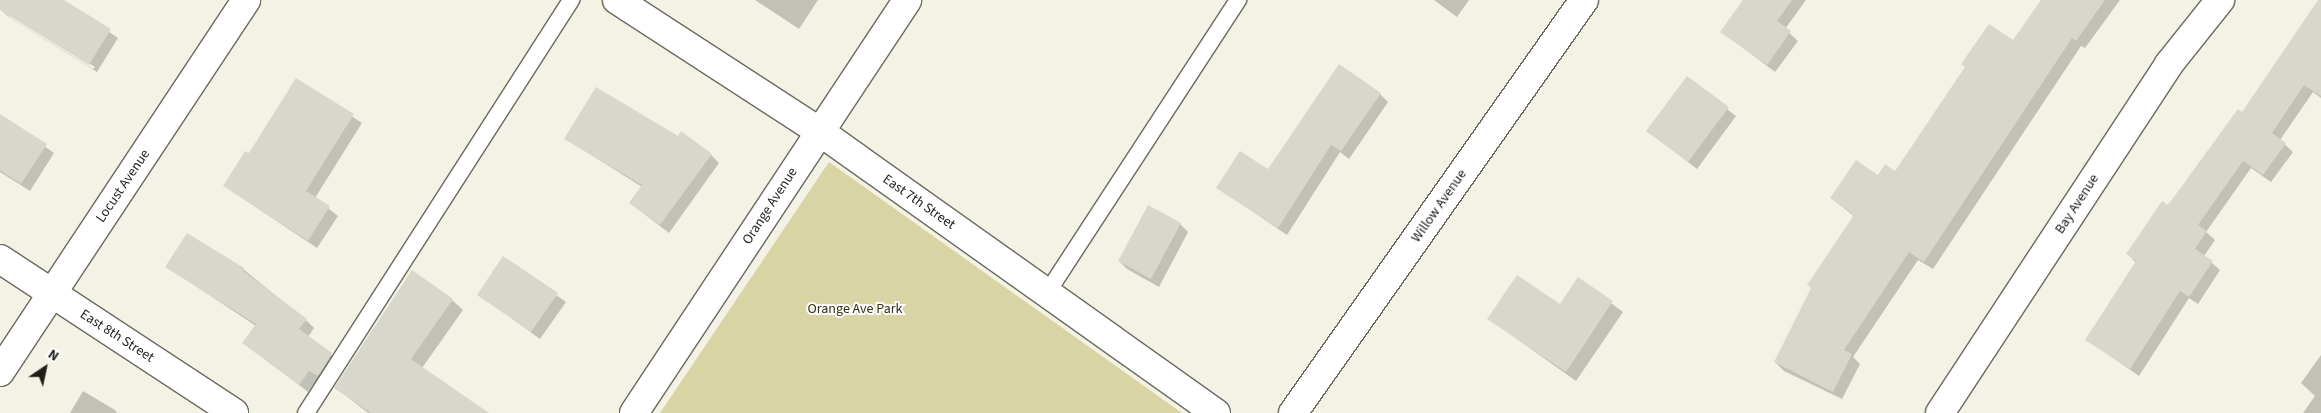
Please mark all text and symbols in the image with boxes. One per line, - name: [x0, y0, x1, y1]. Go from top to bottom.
- street label: Locust Avenue: [92, 146, 154, 226]
- street label: Orange Avenue: [739, 164, 801, 248]
- street label: Willow Avenue: [1408, 166, 1470, 246]
- street label: East 7th Street: [879, 171, 959, 233]
- street label: Bay Avenue: [2051, 171, 2103, 237]
- park label: Orange Ave Park: [807, 301, 903, 317]
- street label: East 8th Street: [77, 306, 157, 366]
- north arrow: [20, 343, 70, 393]
- text: N: [44, 345, 63, 366]

